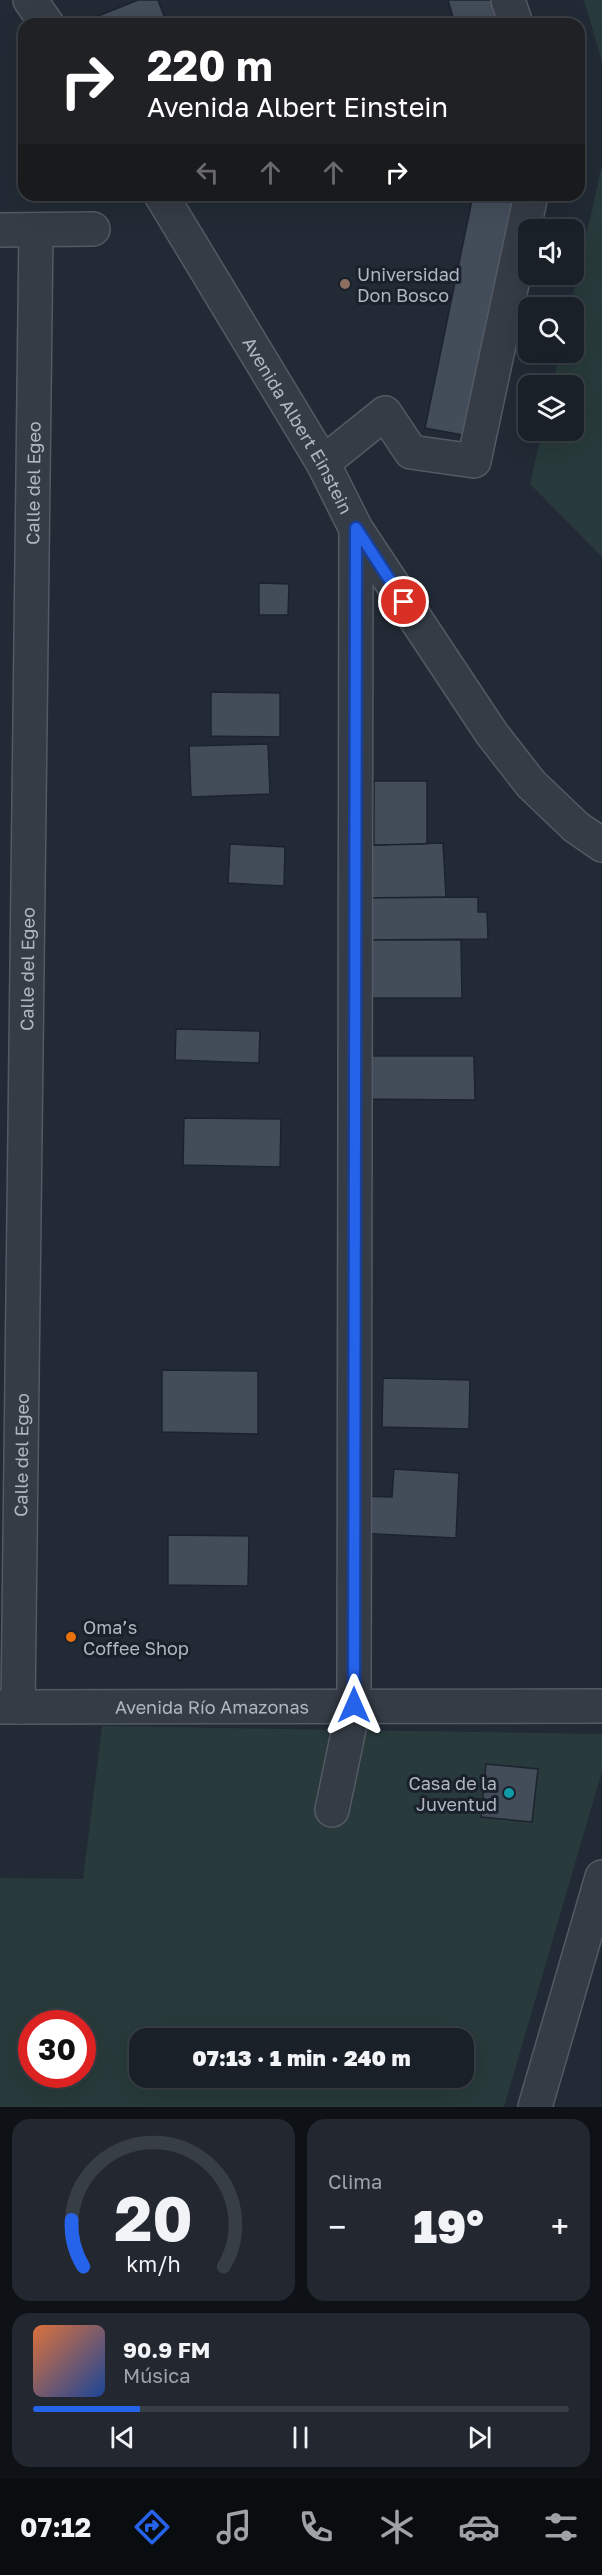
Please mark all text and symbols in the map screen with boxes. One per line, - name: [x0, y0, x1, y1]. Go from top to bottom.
- text: 220 m: [147, 40, 273, 90]
- icon: right: [48, 42, 126, 120]
- text: Avenida Albert Einstein: [147, 91, 448, 123]
- icon: left: [191, 156, 224, 189]
- icon: ahead: [254, 156, 287, 189]
- icon: ahead: [317, 156, 350, 189]
- icon: right: [380, 156, 413, 189]
- map controls: [518, 219, 584, 441]
- button: sound: [518, 219, 584, 285]
- place label: Universidad Don Bosco: [357, 263, 460, 306]
- marker: Universidad Don Bosco: [338, 277, 352, 291]
- button: search: [518, 297, 584, 363]
- street label: Avenida Albert Einstein: [238, 333, 358, 517]
- button: layers: [518, 375, 584, 441]
- street label: Calle del Egeo: [21, 421, 45, 545]
- pin: [378, 576, 429, 627]
- icon: arrive: [387, 585, 420, 618]
- street label: Calle del Egeo: [15, 907, 39, 1031]
- street label: Calle del Egeo: [9, 1393, 33, 1517]
- place label: Oma’s Coffee Shop: [83, 1616, 189, 1659]
- marker: Oma’s Coffee Shop: [64, 1630, 78, 1644]
- position arrow: [322, 1673, 386, 1737]
- street label: Avenida Río Amazonas: [115, 1695, 309, 1718]
- place label: Casa de la Juventud: [408, 1772, 497, 1815]
- marker: Casa de la Juventud: [502, 1786, 516, 1800]
- speed limit sign: 30: [18, 2010, 96, 2088]
- text: 07:13 · 1 min · 240 m: [192, 2044, 411, 2071]
- text: Clima: [328, 2169, 382, 2193]
- text: 20: [114, 2180, 193, 2255]
- text: 19°: [413, 2199, 484, 2253]
- text: −: [328, 2207, 346, 2246]
- text: +: [551, 2207, 569, 2246]
- text: km/h: [126, 2251, 181, 2277]
- text: 90.9 FM: [123, 2336, 210, 2363]
- text: Música: [123, 2363, 190, 2387]
- icon: previous: [106, 2421, 139, 2454]
- icon: pause: [284, 2421, 317, 2454]
- icon: next: [463, 2421, 496, 2454]
- icon: directions: [131, 2506, 173, 2548]
- icon: music: [213, 2506, 255, 2548]
- icon: phone: [295, 2506, 337, 2548]
- icon: climate: [376, 2506, 418, 2548]
- icon: car: [458, 2506, 500, 2548]
- icon: filters: [540, 2506, 582, 2548]
- text: 07:12: [20, 2511, 91, 2543]

